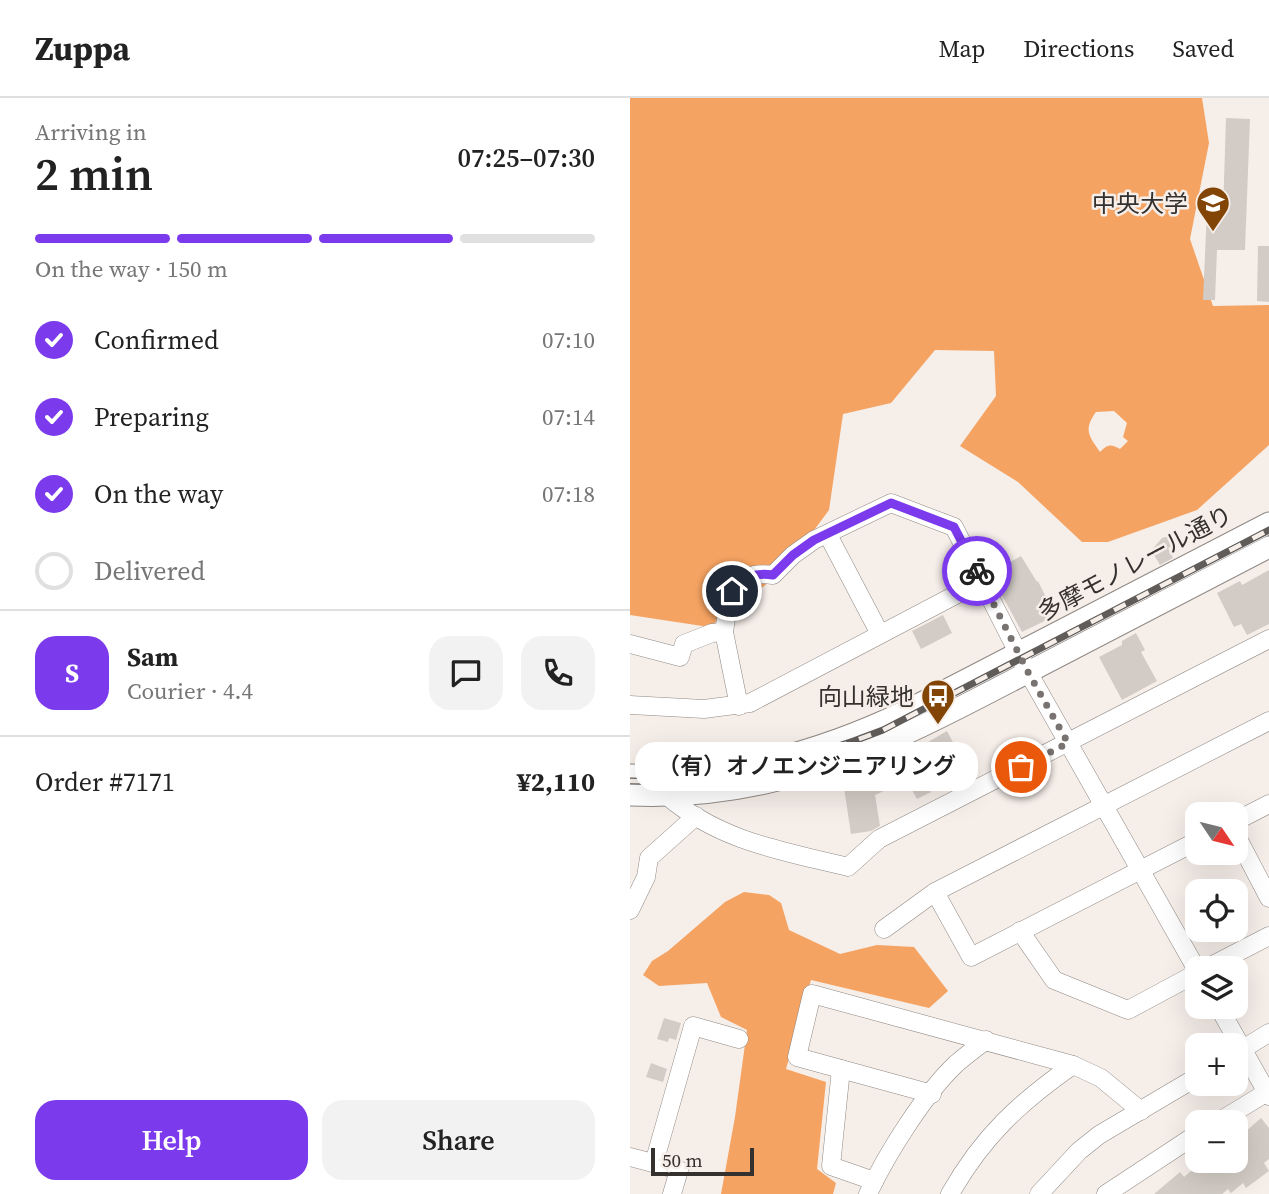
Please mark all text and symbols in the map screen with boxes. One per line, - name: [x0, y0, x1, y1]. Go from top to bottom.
- text: Zuppa: [35, 26, 130, 71]
- text: Map: [938, 32, 985, 65]
- text: Directions: [1023, 32, 1134, 65]
- text: Saved: [1172, 32, 1234, 65]
- text: Arriving in: [35, 116, 147, 148]
- text: 07:25–07:30: [458, 140, 595, 176]
- text: 2 min: [35, 142, 153, 205]
- school or university icon: 中央大学: [1194, 184, 1232, 233]
- place label: 中央大学: [1092, 187, 1188, 220]
- text: On the way · 150 m: [35, 253, 228, 285]
- icon: check: [35, 321, 73, 359]
- text: Confirmed: [94, 322, 219, 358]
- text: 07:10: [542, 324, 595, 356]
- icon: check: [35, 398, 73, 436]
- text: Preparing: [94, 399, 209, 435]
- text: 07:14: [542, 401, 595, 433]
- icon: check: [35, 475, 73, 513]
- text: On the way: [94, 476, 223, 512]
- text: 07:18: [542, 478, 595, 510]
- street label: 多摩モノレール通り: [1032, 498, 1238, 628]
- courier: [942, 536, 1012, 606]
- icon: bike: [958, 552, 996, 590]
- text: Delivered: [94, 553, 205, 589]
- pin: [702, 561, 762, 621]
- icon: home: [713, 572, 751, 610]
- button: chat: [429, 636, 503, 710]
- button: phone: [521, 636, 595, 710]
- text: Sam: [127, 639, 178, 675]
- text: S: [65, 655, 79, 691]
- text: Courier · 4.4: [127, 675, 253, 707]
- bus stop icon: 向山緑地: [919, 677, 957, 726]
- place label: 向山緑地: [818, 680, 914, 713]
- pin: [991, 737, 1051, 797]
- callout: （有）オノエンジニアリング: [636, 742, 979, 792]
- icon: bag: [1002, 748, 1040, 786]
- text: （有）オノエンジニアリング: [657, 750, 956, 782]
- text: Order #7171: [35, 764, 175, 800]
- text: ¥2,110: [517, 764, 595, 800]
- north arrow: [1185, 802, 1248, 864]
- map controls: [1185, 802, 1248, 1173]
- button: locate: [1185, 879, 1248, 942]
- button: layers: [1185, 956, 1248, 1019]
- button: +: [1185, 1033, 1248, 1096]
- button: Help: [35, 1100, 308, 1180]
- button: Share: [322, 1100, 595, 1180]
- button: −: [1185, 1110, 1248, 1173]
- scale bar: [651, 1145, 754, 1177]
- text: 50 m: [662, 1147, 703, 1173]

